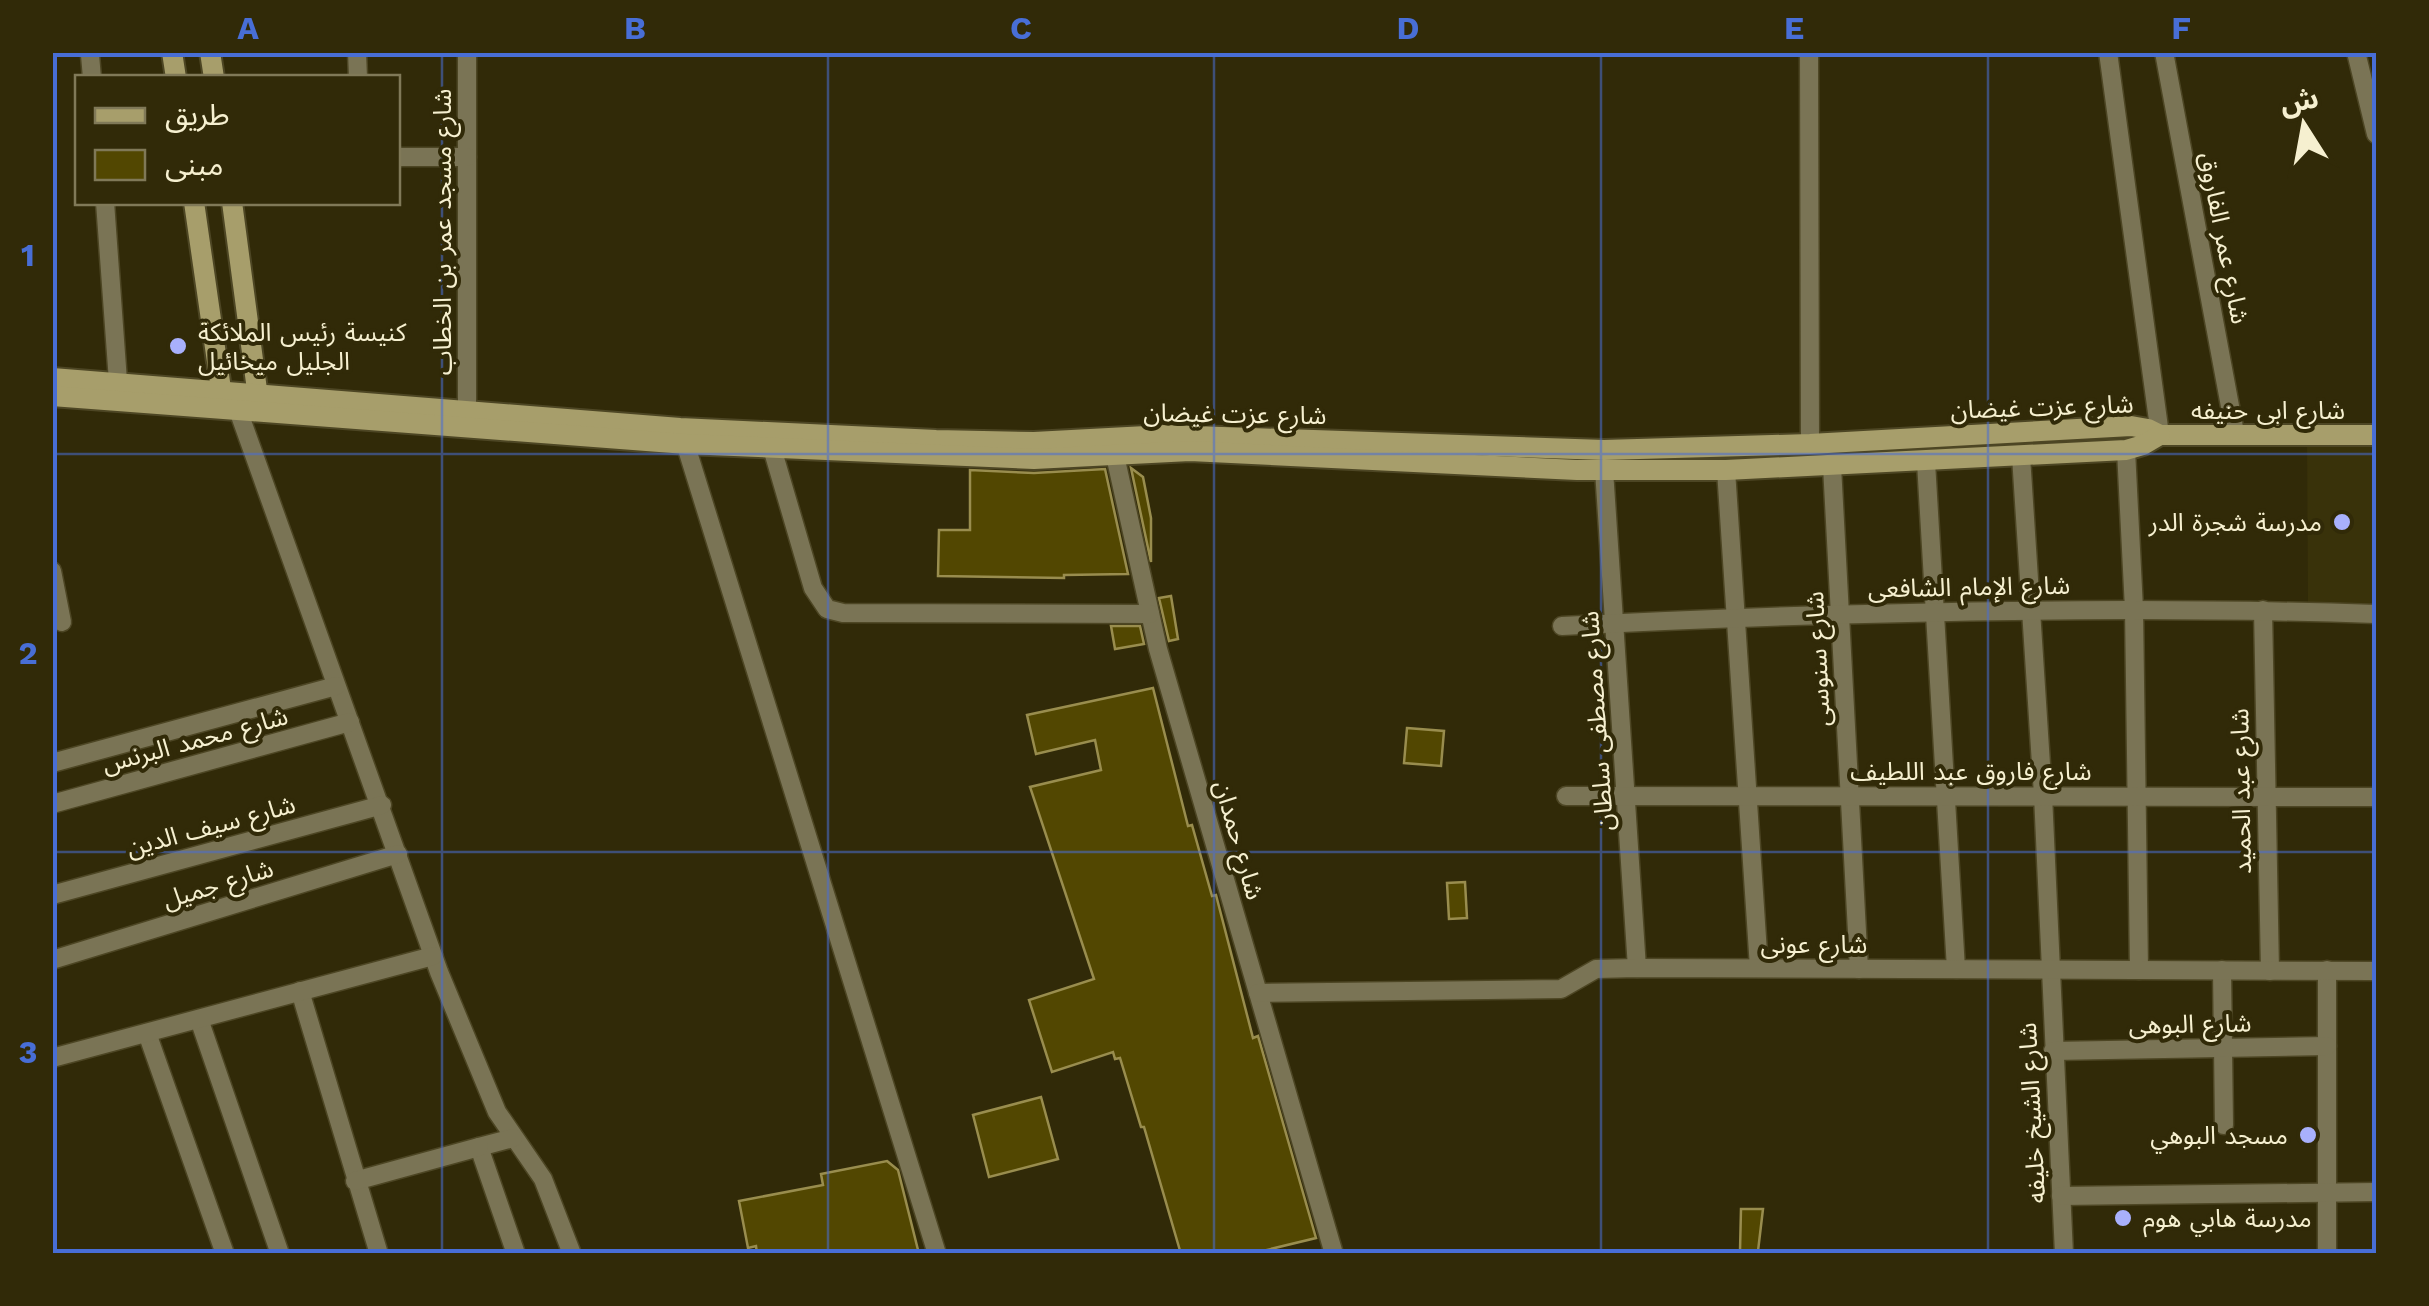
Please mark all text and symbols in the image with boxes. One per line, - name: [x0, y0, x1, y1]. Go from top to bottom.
- text: A: [237, 9, 259, 47]
- text: B: [624, 9, 646, 47]
- text: C: [1010, 9, 1032, 47]
- text: D: [1397, 9, 1419, 47]
- text: E: [1784, 9, 1804, 47]
- text: F: [2171, 9, 2191, 47]
- legend: [75, 75, 400, 205]
- north arrow: [2254, 75, 2354, 175]
- text: ش: [2277, 81, 2321, 121]
- street label: شارع مسجد عمر بن الخطاب: [428, 89, 461, 375]
- text: طريق: [165, 97, 230, 133]
- text: مبنى: [165, 147, 223, 182]
- street label: شارع عمر الفاروق: [2189, 150, 2255, 327]
- text: 1: [21, 236, 35, 274]
- place label: كنيسة رئيس الملائكة الجليل ميخائيل: [198, 318, 407, 376]
- marker: كنيسة رئيس الملائكة الجليل ميخائيل: [167, 335, 189, 357]
- street label: شارع عزت غيضان: [1950, 389, 2134, 429]
- street label: شارع ابى حنيفه: [2191, 396, 2345, 429]
- street label: شارع عزت غيضان: [1143, 398, 1327, 434]
- place label: مدرسة شجرة الدر: [2148, 508, 2322, 537]
- marker: مدرسة شجرة الدر: [2331, 511, 2353, 533]
- street label: شارع الإمام الشافعى: [1868, 571, 2071, 608]
- street label: شارع سنوسى: [1800, 591, 1840, 727]
- street label: شارع مصطفى سلطان: [1575, 610, 1623, 832]
- text: 2: [18, 634, 38, 672]
- street label: شارع محمد البرنس: [99, 701, 292, 783]
- street label: شارع عبد الحميد: [2225, 708, 2261, 874]
- street label: شارع فاروق عبد اللطيف: [1850, 757, 2092, 790]
- street label: شارع حمدان: [1204, 777, 1270, 904]
- street label: شارع سيف الدين: [123, 790, 300, 866]
- street label: شارع جميل: [159, 853, 278, 918]
- street label: شارع عونى: [1761, 930, 1867, 963]
- street label: شارع البوهى: [2128, 1008, 2252, 1044]
- street label: شارع الشيخ خليفه: [2013, 1022, 2055, 1204]
- text: 3: [19, 1033, 37, 1071]
- place label: مسجد البوهي: [2150, 1121, 2288, 1154]
- marker: مسجد البوهي: [2297, 1124, 2319, 1146]
- place label: مدرسة هابي هوم: [2143, 1204, 2312, 1238]
- marker: مدرسة هابي هوم: [2112, 1207, 2134, 1229]

